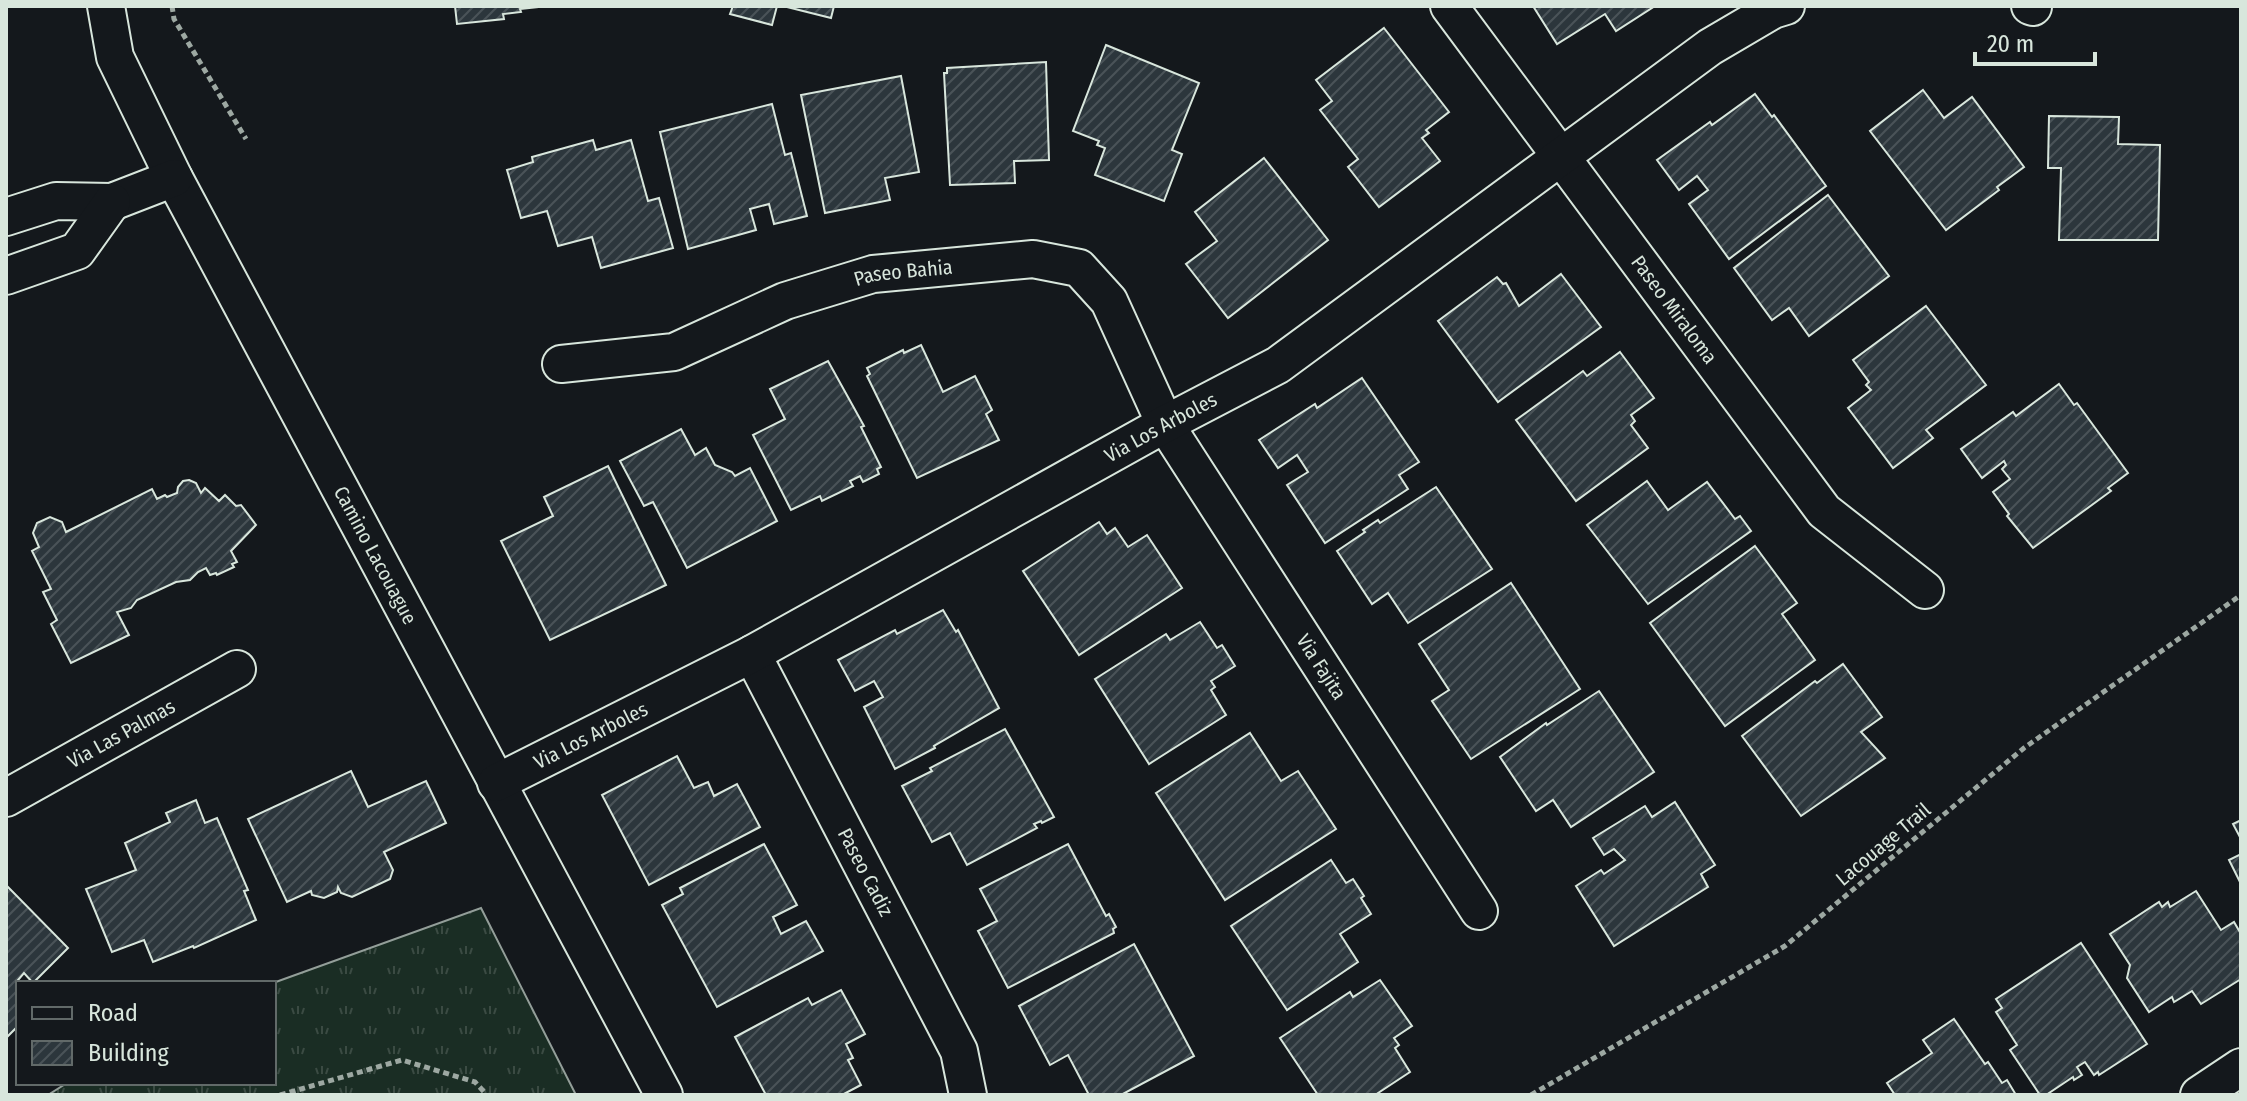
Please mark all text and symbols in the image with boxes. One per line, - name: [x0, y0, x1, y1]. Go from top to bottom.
- scale bar: [1975, 16, 2095, 66]
- text: 20 m: [1987, 30, 2034, 58]
- street label: Paseo Miraloma: [1626, 251, 1722, 368]
- street label: Paseo Bahia: [851, 255, 953, 291]
- street label: Via Los Arboles: [1100, 387, 1221, 467]
- street label: Camino Lacouague: [329, 482, 422, 628]
- street label: Via Fajita: [1292, 629, 1351, 704]
- street label: Via Las Palmas: [63, 694, 179, 773]
- street label: Via Los Arboles: [530, 697, 652, 774]
- street label: Lacouage Trail: [1831, 797, 1935, 891]
- street label: Paseo Cadiz: [833, 824, 899, 920]
- legend: [16, 981, 276, 1085]
- text: Road: [88, 999, 138, 1027]
- text: Building: [88, 1039, 170, 1067]

